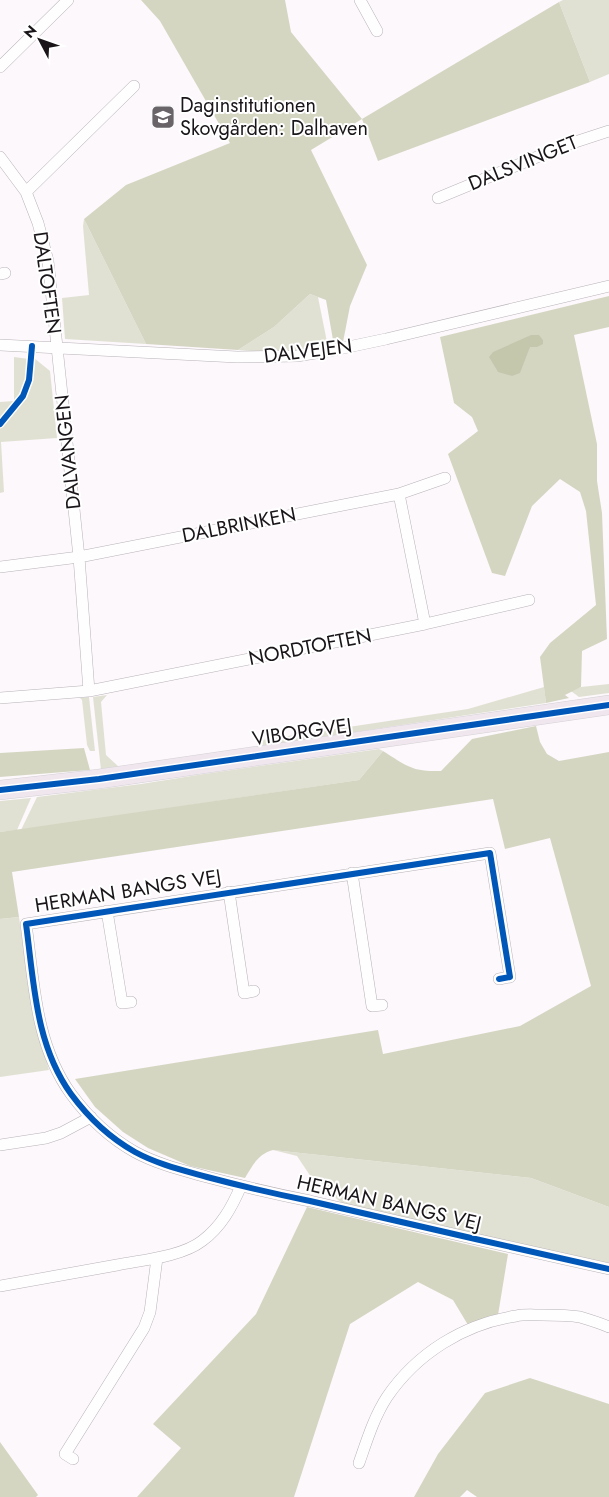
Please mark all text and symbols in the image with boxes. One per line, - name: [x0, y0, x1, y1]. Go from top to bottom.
- north arrow: [15, 15, 65, 65]
- text: N: [19, 21, 41, 42]
- place label: Daginstitutionen Skovgården: Dalhaven: [180, 91, 368, 143]
- school or university icon: Daginstitutionen Skovgården: Dalhaven: [150, 104, 176, 130]
- street label: DALSVINGET: [464, 128, 583, 198]
- street label: DALTOFTEN: [25, 230, 69, 336]
- street label: DALVEJEN: [262, 331, 354, 371]
- street label: DALVANGEN: [48, 393, 88, 511]
- street label: DALBRINKEN: [179, 500, 299, 550]
- street label: NORDTOFTEN: [246, 621, 374, 673]
- street label: VIBORGVEJ: [250, 711, 354, 753]
- street label: HERMAN BANGS VEJ: [33, 862, 223, 920]
- street label: HERMAN BANGS VEJ: [294, 1168, 484, 1238]

